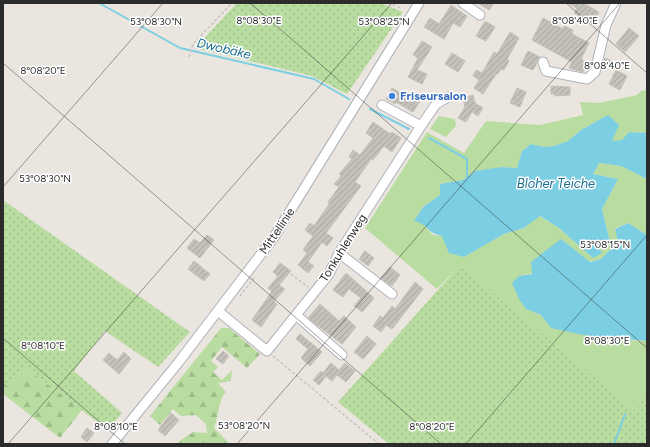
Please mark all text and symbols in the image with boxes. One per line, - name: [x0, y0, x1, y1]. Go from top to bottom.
- text: 8°08'30"E: [236, 14, 282, 27]
- text: 8°08'40"E: [552, 14, 598, 27]
- text: 53°08'30"N: [130, 15, 182, 28]
- text: 53°08'25"N: [358, 15, 410, 28]
- water label: Dwobäke: [195, 35, 252, 62]
- text: 8°08'40"E: [584, 59, 630, 72]
- text: 8°08'20"E: [20, 64, 66, 77]
- place label: Friseursalon: [400, 89, 467, 103]
- marker: Friseursalon: [387, 91, 397, 101]
- text: 53°08'30"N: [19, 172, 71, 185]
- water label: Bloher Teiche: [517, 176, 595, 191]
- street label: Mittellinie: [256, 205, 298, 257]
- street label: Tonkuhlenweg: [317, 211, 369, 285]
- text: 53°08'15"N: [580, 238, 630, 251]
- text: 8°08'30"E: [584, 334, 630, 347]
- text: 8°08'10"E: [21, 339, 65, 352]
- text: 53°08'20"N: [218, 419, 270, 432]
- text: 8°08'10"E: [94, 420, 138, 433]
- text: 8°08'20"E: [409, 420, 455, 433]

